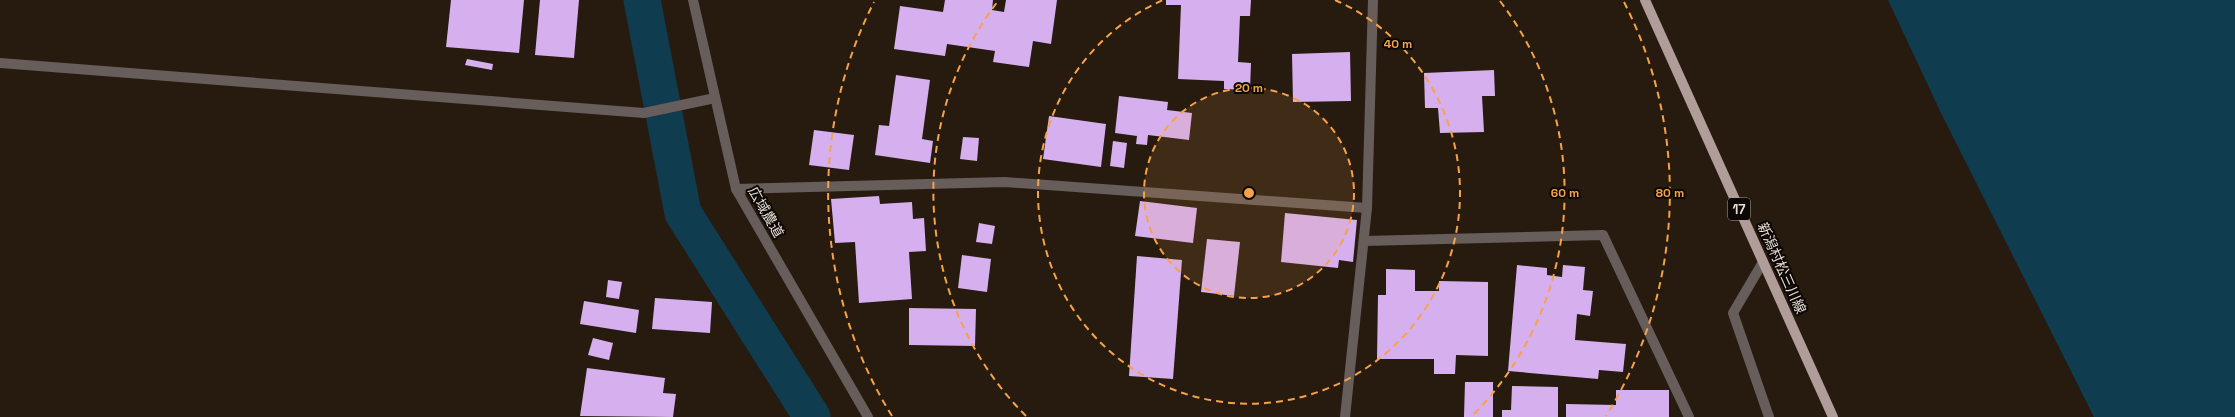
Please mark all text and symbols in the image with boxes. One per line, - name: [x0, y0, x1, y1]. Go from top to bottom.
- text: 40 m: [1384, 36, 1412, 52]
- text: 20 m: [1235, 80, 1263, 96]
- street label: 広域農道: [744, 183, 788, 241]
- text: 60 m: [1551, 185, 1579, 201]
- text: 80 m: [1656, 185, 1684, 201]
- centre of rings: [1242, 186, 1256, 200]
- road number: 17: [1728, 198, 1750, 220]
- street label: 新潟村松三川線: [1754, 220, 1810, 316]

